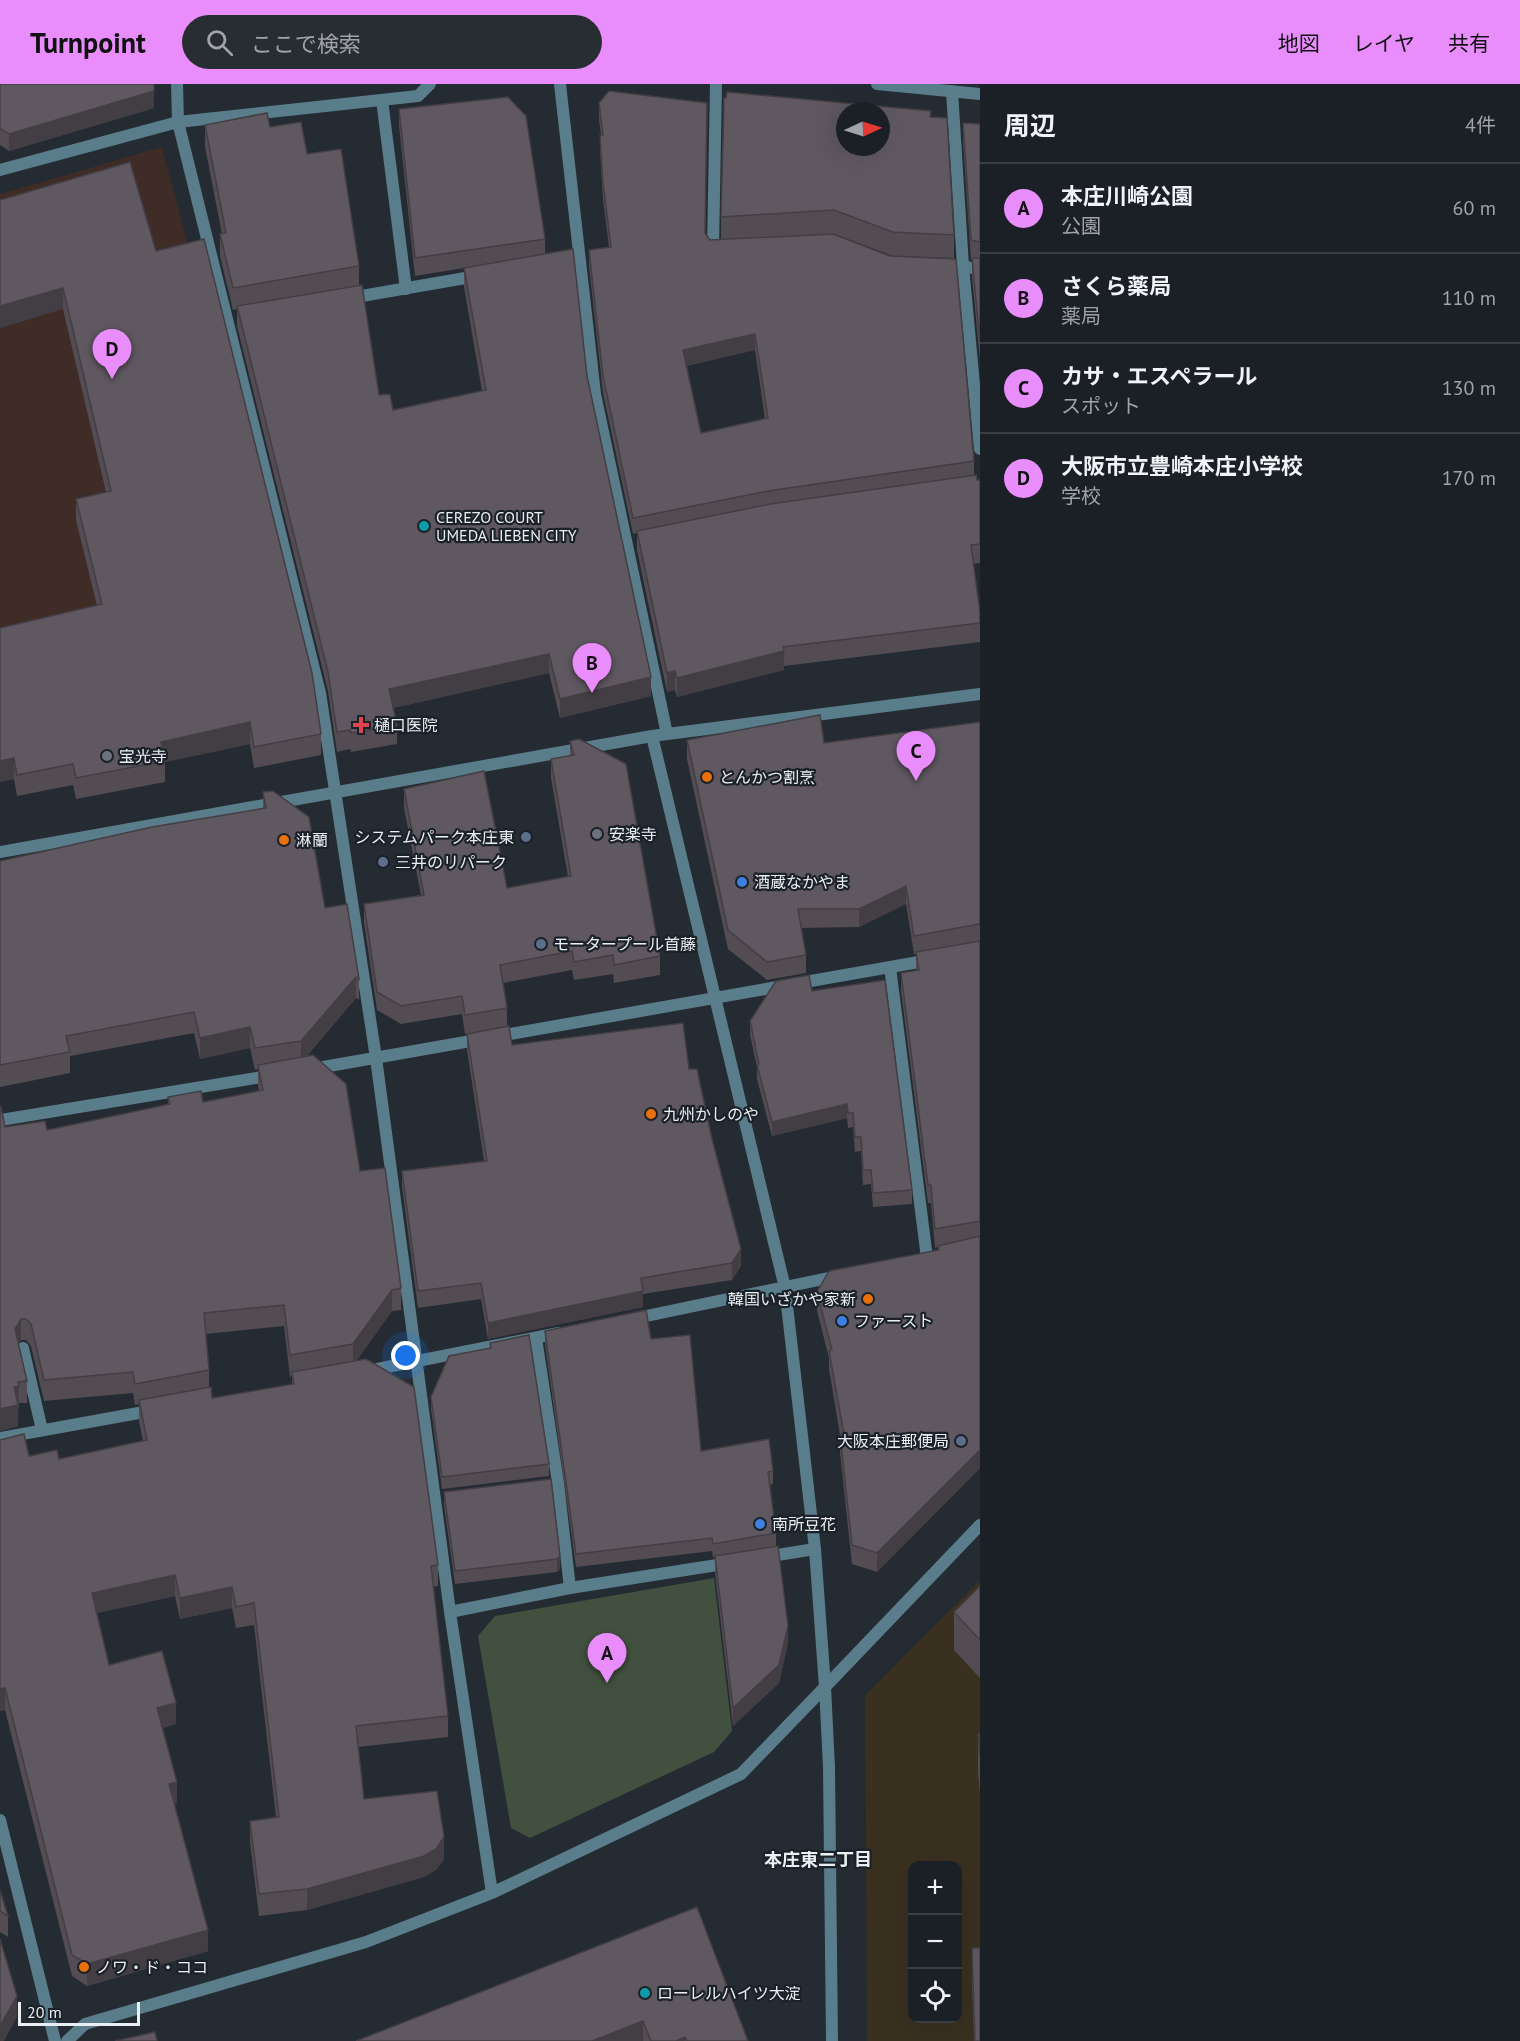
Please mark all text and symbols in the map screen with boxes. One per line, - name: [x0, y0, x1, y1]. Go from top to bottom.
- search box: [182, 15, 602, 69]
- text: Turnpoint: [30, 24, 146, 61]
- icon: search: [203, 26, 236, 59]
- text: ここで検索: [251, 30, 361, 58]
- text: 地図: [1278, 30, 1320, 57]
- text: レイヤ: [1353, 30, 1415, 57]
- text: 共有: [1448, 30, 1490, 57]
- north arrow: [836, 102, 890, 156]
- text: 周辺: [1004, 109, 1056, 142]
- text: 4件: [1465, 112, 1496, 138]
- text: 本庄川崎公園: [1061, 182, 1193, 210]
- text: A: [1017, 195, 1030, 221]
- text: 60 m: [1453, 195, 1496, 221]
- text: 公園: [1061, 213, 1101, 239]
- text: さくら薬局: [1061, 272, 1171, 300]
- text: B: [1018, 285, 1029, 311]
- text: 110 m: [1442, 285, 1496, 311]
- text: 薬局: [1061, 303, 1101, 329]
- pin: D: [92, 330, 132, 379]
- text: カサ・エスペラール: [1061, 362, 1257, 390]
- text: C: [1018, 375, 1029, 401]
- text: 130 m: [1442, 375, 1496, 401]
- text: スポット: [1061, 393, 1141, 419]
- text: 大阪市立豊崎本庄小学校: [1061, 452, 1303, 480]
- text: D: [1017, 465, 1030, 491]
- text: 170 m: [1442, 465, 1496, 491]
- text: 学校: [1061, 483, 1101, 509]
- place label: CEREZO COURT UMEDA LIEBEN CITY: [436, 507, 577, 545]
- marker: CEREZO COURT UMEDA LIEBEN CITY: [417, 519, 431, 533]
- pin: B: [572, 644, 612, 693]
- place label: 樋口医院: [374, 715, 438, 735]
- marker: 樋口医院: [352, 716, 370, 734]
- pin: C: [896, 732, 936, 781]
- place label: 宝光寺: [119, 746, 167, 766]
- marker: 宝光寺: [100, 749, 114, 763]
- place label: とんかつ割烹: [719, 767, 815, 787]
- marker: とんかつ割烹: [700, 770, 714, 784]
- place label: 安楽寺: [609, 824, 657, 844]
- place label: システムパーク本庄東: [354, 827, 514, 847]
- marker: 安楽寺: [590, 827, 604, 841]
- place label: 淋蘭: [296, 830, 328, 850]
- marker: システムパーク本庄東: [519, 830, 533, 844]
- marker: 淋蘭: [277, 833, 291, 847]
- place label: 三井のリパーク: [395, 852, 507, 872]
- marker: 三井のリパーク: [376, 855, 390, 869]
- place label: 酒蔵なかやま: [754, 872, 850, 892]
- marker: 酒蔵なかやま: [735, 875, 749, 889]
- place label: モータープール首藤: [553, 934, 696, 954]
- marker: モータープール首藤: [534, 937, 548, 951]
- place label: 九州かしのや: [663, 1104, 759, 1124]
- marker: 九州かしのや: [644, 1107, 658, 1121]
- place label: 韓国いざかや家新: [728, 1289, 856, 1309]
- marker: 韓国いざかや家新: [861, 1292, 875, 1306]
- place label: ファースト: [854, 1311, 933, 1331]
- marker: ファースト: [835, 1314, 849, 1328]
- your location: [391, 1341, 420, 1370]
- place label: 大阪本庄郵便局: [837, 1431, 949, 1451]
- marker: 大阪本庄郵便局: [954, 1434, 968, 1448]
- place label: 南所豆花: [772, 1514, 836, 1534]
- marker: 南所豆花: [753, 1517, 767, 1531]
- pin: A: [588, 1634, 626, 1683]
- district label: 本庄東二丁目: [764, 1848, 872, 1871]
- map controls: [908, 1861, 962, 2023]
- button: +: [908, 1861, 962, 1915]
- button: −: [908, 1915, 962, 1969]
- place label: ノワ・ド・ココ: [96, 1957, 208, 1977]
- marker: ノワ・ド・ココ: [77, 1960, 91, 1974]
- button: locate: [908, 1969, 962, 2023]
- place label: ローレルハイツ大淀: [657, 1983, 801, 2003]
- marker: ローレルハイツ大淀: [638, 1986, 652, 2000]
- scale bar: [18, 1999, 140, 2026]
- text: 20 m: [27, 2002, 62, 2022]

